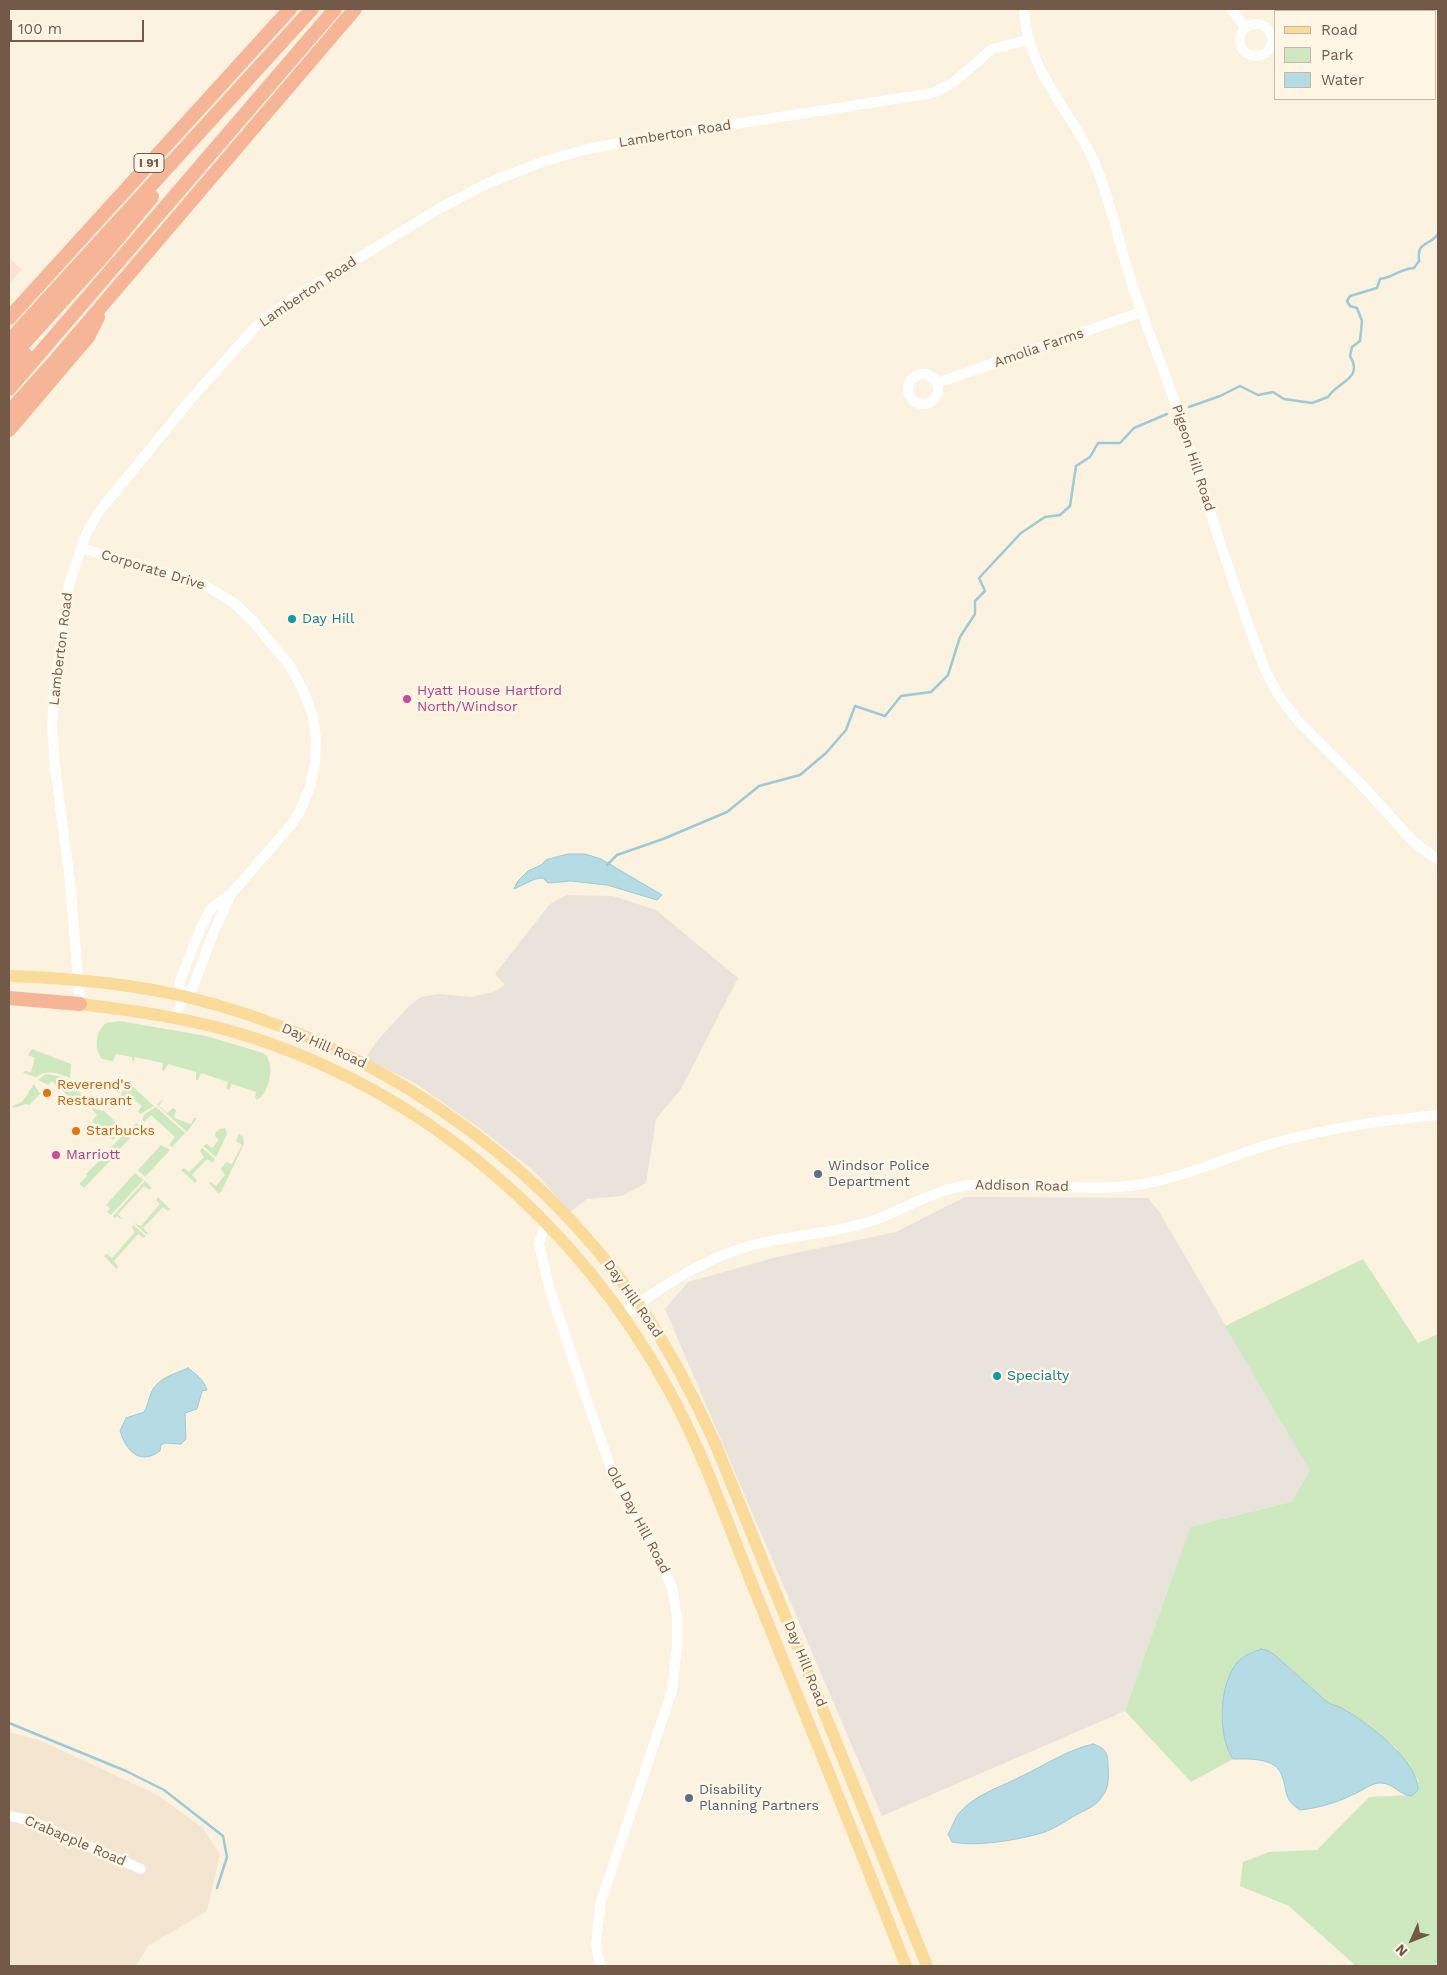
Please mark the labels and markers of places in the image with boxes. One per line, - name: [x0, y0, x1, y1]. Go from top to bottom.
- place label: Day Hill: [302, 611, 354, 627]
- marker: Day Hill: [286, 613, 298, 625]
- place label: Hyatt House Hartford North/Windsor: [417, 683, 562, 716]
- marker: Hyatt House Hartford North/Windsor: [401, 693, 413, 705]
- place label: Reverend's Restaurant: [57, 1077, 132, 1110]
- marker: Reverend's Restaurant: [41, 1087, 53, 1099]
- place label: Starbucks: [86, 1123, 155, 1139]
- marker: Starbucks: [70, 1125, 82, 1137]
- place label: Marriott: [66, 1147, 120, 1163]
- marker: Marriott: [50, 1149, 62, 1161]
- place label: Windsor Police Department: [828, 1158, 930, 1190]
- marker: Windsor Police Department: [812, 1168, 824, 1180]
- place label: Specialty: [1007, 1368, 1069, 1384]
- marker: Specialty: [991, 1370, 1003, 1382]
- place label: Disability Planning Partners: [699, 1782, 819, 1814]
- marker: Disability Planning Partners: [683, 1792, 695, 1804]

